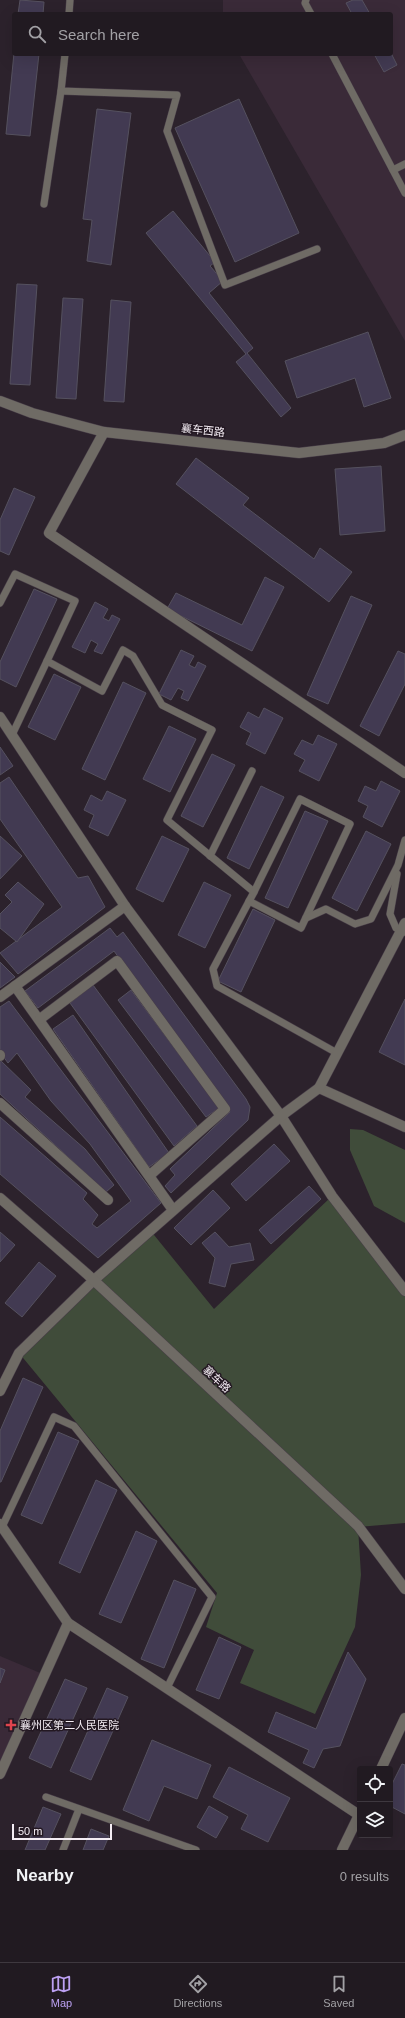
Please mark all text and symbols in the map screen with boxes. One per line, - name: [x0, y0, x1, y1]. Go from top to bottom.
- search box: [12, 12, 393, 56]
- icon: search: [26, 23, 48, 45]
- text: Search here: [58, 26, 140, 43]
- street label: 襄车西路: [180, 422, 226, 438]
- street label: 襄车路: [201, 1363, 233, 1395]
- marker: 襄州区第二人民医院: [5, 1719, 17, 1731]
- place label: 襄州区第二人民医院: [20, 1719, 119, 1731]
- map controls: [357, 1766, 393, 1838]
- button: locate: [357, 1766, 393, 1802]
- button: layers: [357, 1802, 393, 1838]
- scale bar: [12, 1822, 112, 1841]
- text: 50 m: [18, 1825, 42, 1837]
- text: Nearby: [16, 1866, 74, 1885]
- text: 0 results: [340, 1869, 389, 1884]
- tab: Map: [50, 1973, 72, 2009]
- tab: Directions: [173, 1973, 222, 2009]
- tab: Saved: [323, 1973, 354, 2009]

